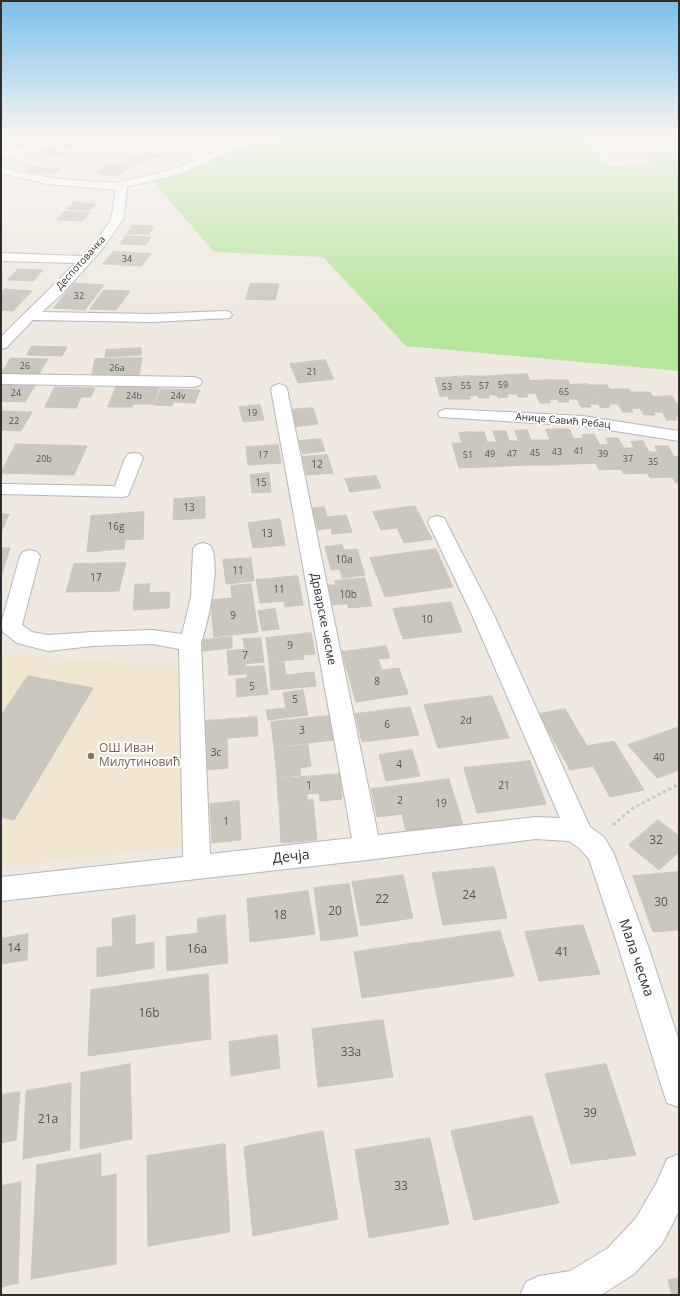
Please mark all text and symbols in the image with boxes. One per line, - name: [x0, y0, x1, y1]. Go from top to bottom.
- street label: Деспотовачка: [54, 234, 108, 292]
- house number: 34: [122, 254, 132, 264]
- house number: 32: [74, 291, 84, 301]
- house number: 26: [20, 361, 30, 371]
- house number: 26a: [109, 363, 125, 373]
- house number: 21: [307, 367, 317, 377]
- house number: 59: [498, 380, 508, 390]
- house number: 55: [461, 381, 471, 391]
- house number: 57: [479, 381, 489, 391]
- house number: 53: [442, 382, 452, 392]
- house number: 65: [559, 387, 569, 397]
- house number: 24: [11, 388, 21, 398]
- house number: 24b: [126, 391, 142, 401]
- house number: 24v: [171, 391, 185, 401]
- house number: 19: [247, 408, 257, 418]
- street label: Анице Савић Ребац: [515, 411, 611, 431]
- house number: 22: [9, 416, 19, 426]
- house number: 41: [574, 446, 584, 456]
- house number: 43: [552, 447, 562, 457]
- house number: 45: [530, 448, 540, 458]
- house number: 49: [485, 449, 495, 459]
- house number: 47: [507, 449, 517, 459]
- house number: 39: [598, 449, 608, 459]
- house number: 17: [258, 450, 268, 460]
- house number: 51: [463, 450, 473, 460]
- house number: 20b: [36, 454, 52, 464]
- house number: 37: [623, 454, 633, 464]
- house number: 35: [648, 457, 658, 467]
- house number: 12: [311, 459, 323, 471]
- house number: 15: [255, 477, 267, 489]
- house number: 13: [183, 502, 195, 514]
- house number: 16g: [108, 521, 124, 533]
- house number: 13: [261, 528, 273, 540]
- house number: 10a: [336, 554, 352, 566]
- house number: 11: [232, 565, 244, 577]
- house number: 17: [90, 572, 102, 584]
- street label: Дрварске чесме: [307, 572, 339, 666]
- house number: 11: [273, 584, 285, 596]
- house number: 10b: [339, 589, 357, 601]
- house number: 9: [230, 610, 236, 622]
- house number: 10: [421, 614, 433, 626]
- house number: 9: [287, 640, 293, 652]
- house number: 7: [242, 650, 248, 662]
- house number: 8: [374, 676, 380, 688]
- house number: 5: [249, 681, 255, 693]
- house number: 5: [292, 694, 298, 706]
- house number: 2d: [460, 715, 472, 727]
- house number: 6: [384, 719, 390, 731]
- house number: 3: [299, 725, 305, 737]
- place label: ОШ Иван Милутиновић: [99, 742, 180, 770]
- house number: 3c: [211, 747, 221, 759]
- marker: ОШ Иван Милутиновић: [86, 751, 96, 761]
- house number: 40: [653, 752, 665, 764]
- house number: 4: [396, 759, 402, 771]
- house number: 1: [306, 780, 312, 792]
- house number: 21: [498, 780, 510, 792]
- house number: 2: [397, 795, 403, 807]
- house number: 19: [435, 798, 447, 810]
- house number: 1: [223, 816, 229, 828]
- house number: 32: [649, 834, 663, 848]
- street label: Дечја: [272, 847, 310, 867]
- house number: 24: [462, 889, 476, 903]
- house number: 22: [375, 893, 389, 907]
- house number: 30: [654, 896, 668, 910]
- house number: 20: [328, 905, 342, 919]
- house number: 18: [273, 909, 287, 923]
- street label: Мала чесма: [615, 917, 657, 999]
- house number: 14: [7, 942, 21, 956]
- house number: 16a: [187, 943, 207, 957]
- house number: 41: [555, 946, 569, 960]
- house number: 16b: [138, 1007, 160, 1021]
- house number: 33a: [341, 1046, 361, 1060]
- house number: 39: [583, 1107, 597, 1121]
- house number: 21a: [38, 1113, 58, 1127]
- house number: 33: [394, 1180, 408, 1194]

